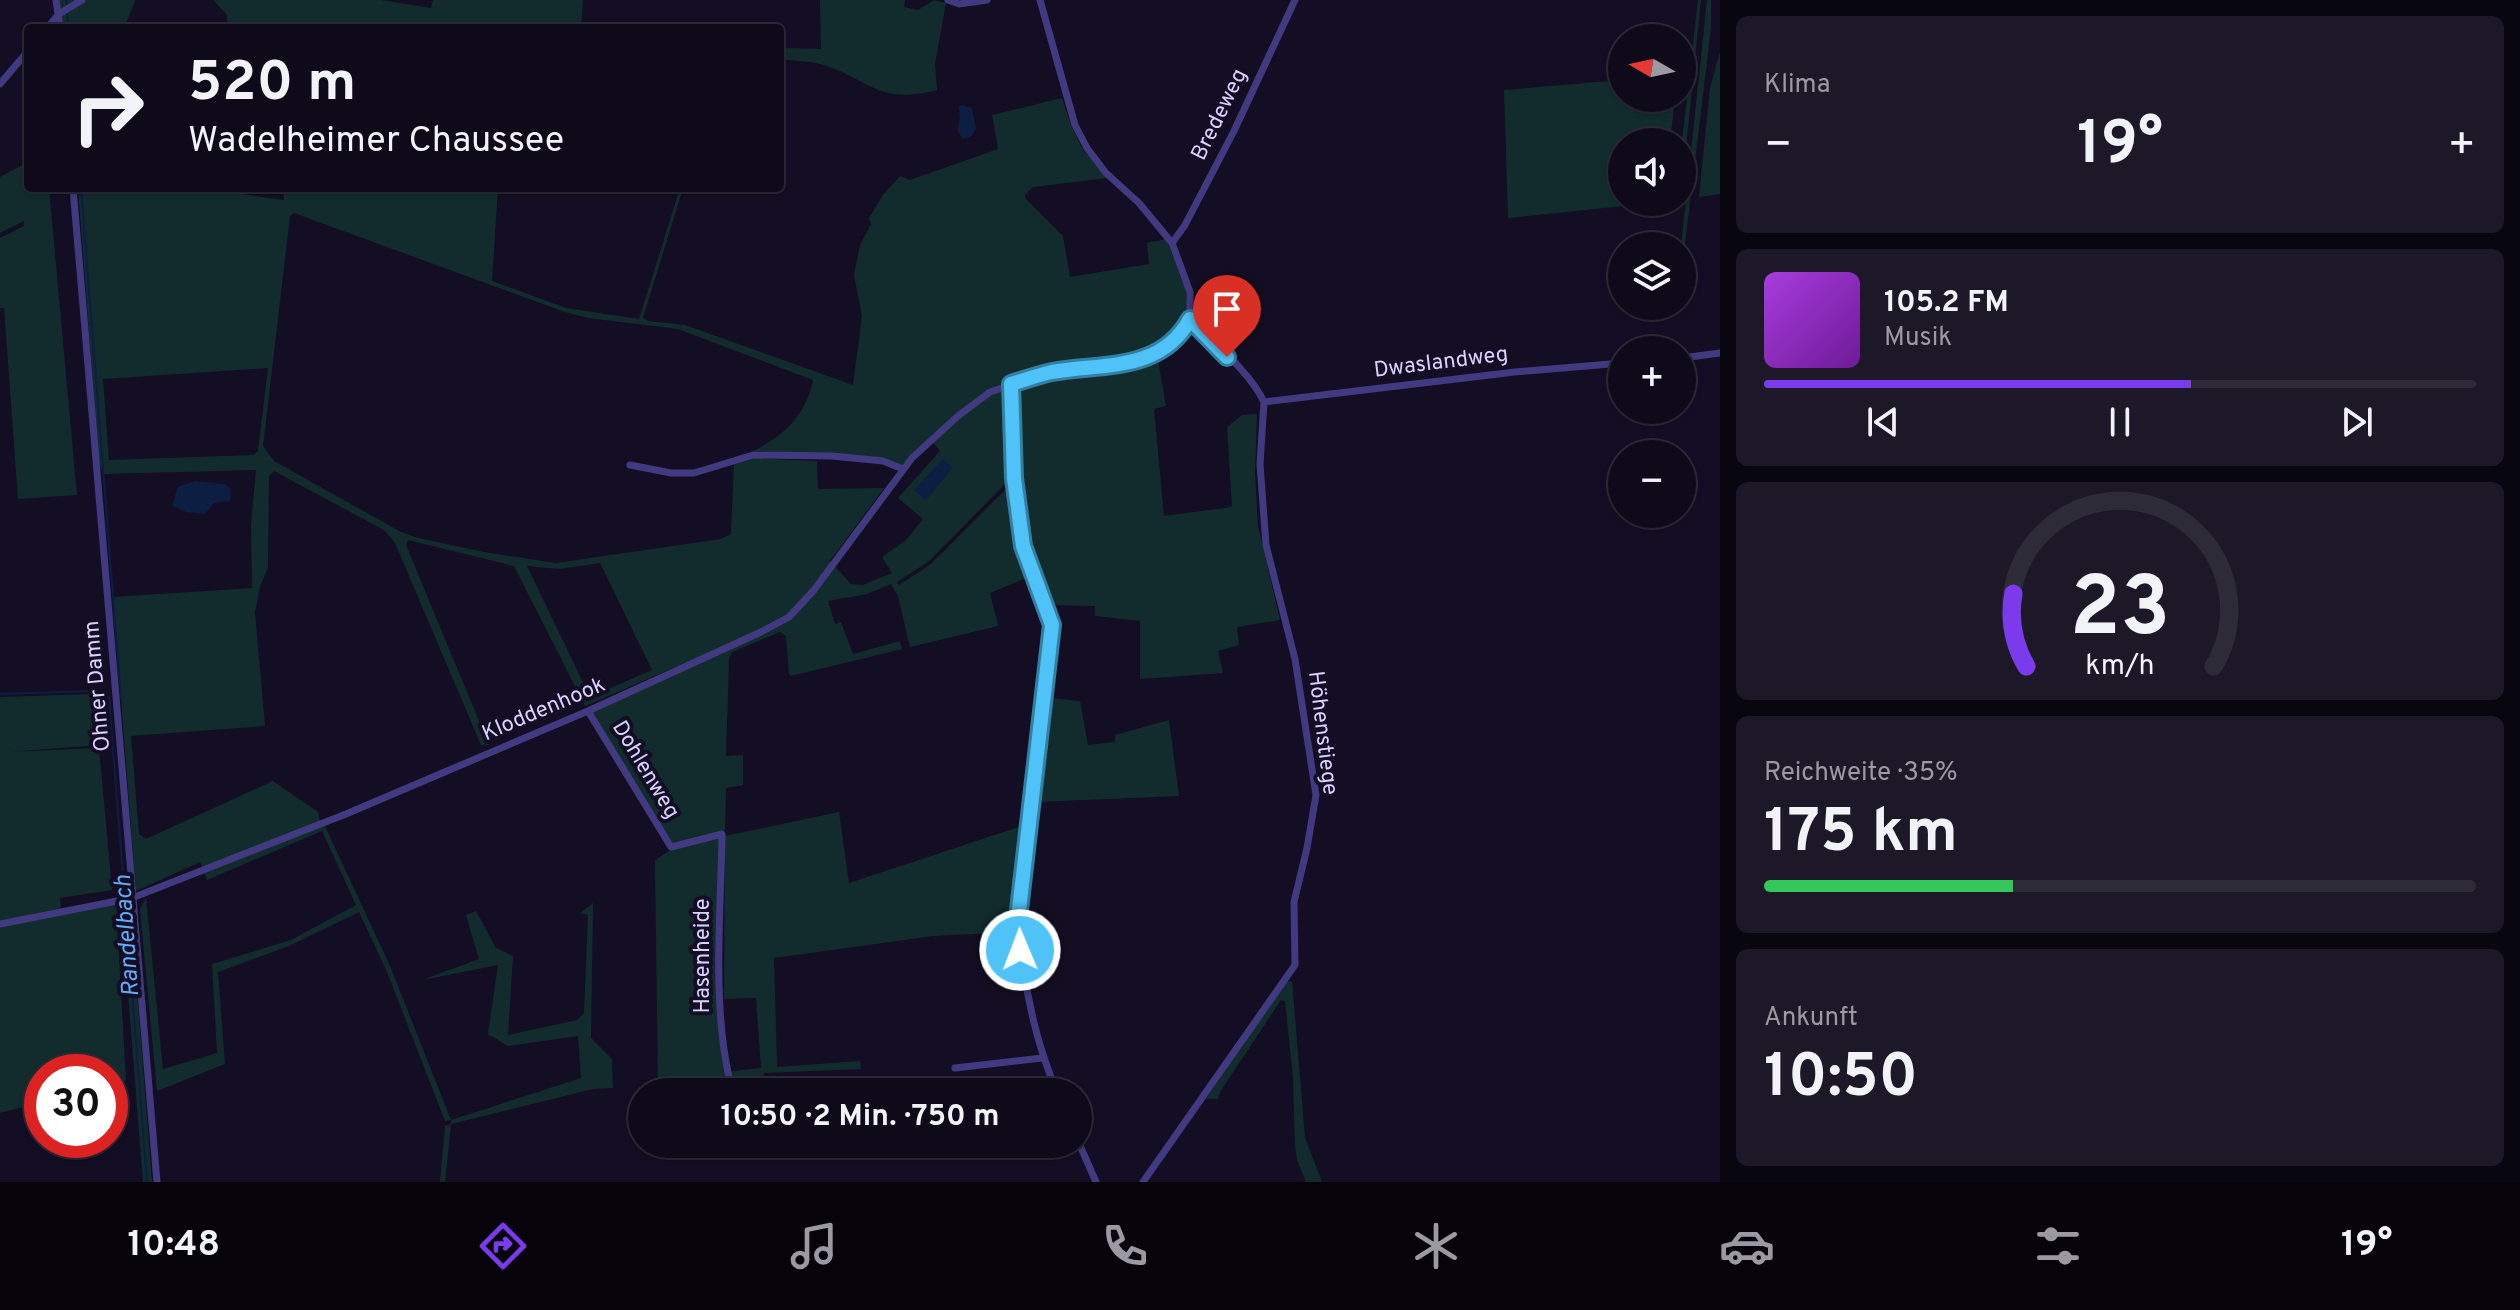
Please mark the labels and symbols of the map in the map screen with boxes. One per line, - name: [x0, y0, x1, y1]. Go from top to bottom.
- north arrow: [1608, 24, 1696, 112]
- street label: Bredeweg: [1186, 65, 1254, 165]
- pin: [1193, 275, 1261, 357]
- street label: Dwaslandweg: [1372, 341, 1510, 385]
- street label: Ohner Damm: [79, 619, 117, 753]
- street label: Höhenstiege: [1301, 669, 1343, 797]
- street label: Kloddenhook: [478, 672, 610, 748]
- street label: Dohlenweg: [605, 716, 685, 824]
- water label: Randelbach: [109, 874, 147, 998]
- street label: Hasenheide: [690, 898, 717, 1014]
- position arrow: [978, 908, 1062, 992]
- speed limit sign: 30: [24, 1054, 128, 1158]

